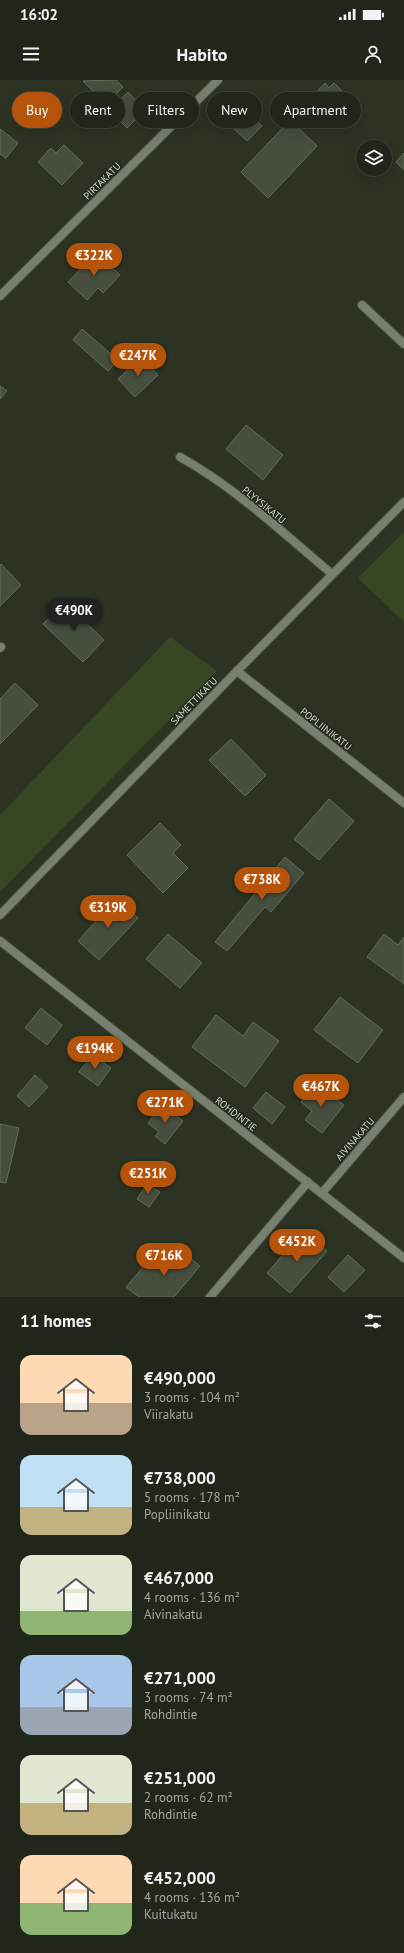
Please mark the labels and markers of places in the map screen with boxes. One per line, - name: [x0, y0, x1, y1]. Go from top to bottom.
- pin: €322K: [66, 243, 122, 277]
- pin: €247K: [110, 343, 166, 377]
- pin: €490K: [46, 598, 102, 632]
- pin: €738K: [234, 867, 290, 901]
- pin: €319K: [80, 895, 136, 929]
- pin: €194K: [67, 1036, 123, 1070]
- pin: €467K: [293, 1074, 349, 1108]
- pin: €271K: [137, 1090, 193, 1124]
- pin: €251K: [120, 1161, 176, 1195]
- pin: €452K: [269, 1229, 325, 1263]
- pin: €716K: [136, 1243, 192, 1277]

